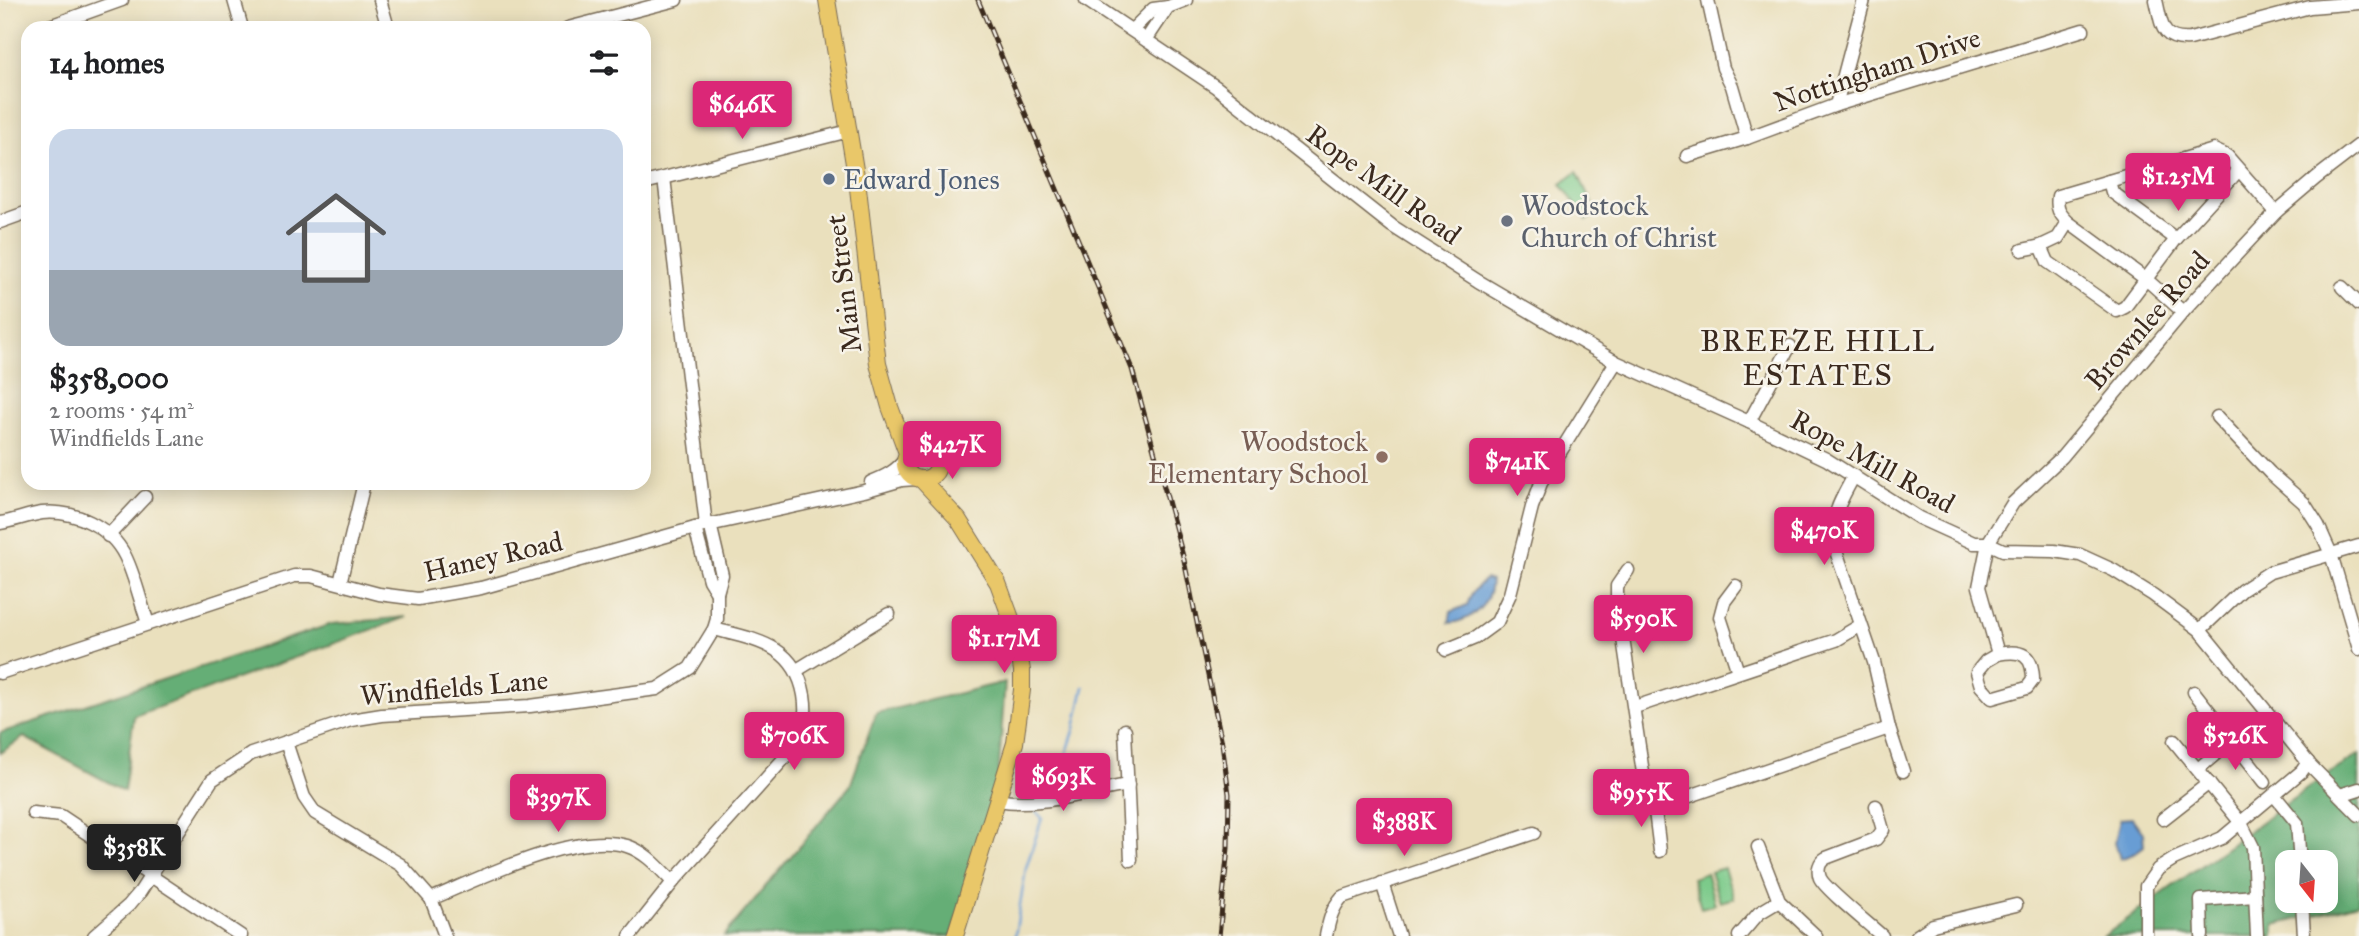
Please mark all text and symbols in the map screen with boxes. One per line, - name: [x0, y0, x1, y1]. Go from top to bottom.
- street label: Nottingham Drive: [1770, 20, 1985, 119]
- icon: filters: [585, 44, 623, 82]
- text: 14 homes: [49, 45, 164, 81]
- pin: $646K: [693, 82, 791, 141]
- text: $646K: [709, 90, 775, 118]
- street label: Rope Mill Road: [1299, 116, 1468, 252]
- pin: $1.25M: [2121, 154, 2235, 213]
- place label: Edward Jones: [843, 162, 1000, 197]
- text: $1.25M: [2141, 162, 2215, 190]
- marker: Edward Jones: [821, 171, 837, 187]
- icon: home: [273, 175, 399, 301]
- place label: Woodstock Church of Christ: [1521, 188, 1717, 255]
- street label: Main Street: [818, 213, 869, 355]
- marker: Woodstock Church of Christ: [1499, 213, 1515, 229]
- street label: Brownlee Road: [2077, 244, 2217, 397]
- district label: BREEZE HILL ESTATES: [1700, 323, 1936, 393]
- text: $358,000: [49, 360, 169, 396]
- text: 2 rooms · 54 m²: [49, 396, 194, 424]
- street label: Rope Mill Road: [1784, 402, 1961, 521]
- pin: $427K: [903, 421, 1001, 481]
- text: Windfields Lane: [49, 424, 204, 452]
- place label: Woodstock Elementary School: [1148, 424, 1368, 491]
- text: $427K: [919, 430, 985, 458]
- pin: $741K: [1468, 438, 1566, 498]
- text: $741K: [1485, 447, 1549, 475]
- marker: Woodstock Elementary School: [1374, 449, 1390, 465]
- pin: $470K: [1775, 508, 1873, 567]
- text: $470K: [1790, 516, 1858, 544]
- street label: Haney Road: [420, 524, 566, 589]
- pin: $590K: [1594, 596, 1692, 655]
- text: $590K: [1610, 604, 1676, 632]
- pin: $1.17M: [947, 616, 1061, 675]
- text: $1.17M: [968, 624, 1040, 652]
- street label: Windfields Lane: [359, 662, 549, 713]
- pin: $706K: [745, 712, 843, 772]
- pin: $526K: [2186, 712, 2284, 772]
- text: $706K: [760, 721, 828, 749]
- text: $526K: [2203, 721, 2267, 749]
- pin: $693K: [1014, 754, 1112, 813]
- text: $693K: [1031, 762, 1095, 790]
- pin: $955K: [1592, 770, 1690, 829]
- pin: $397K: [509, 774, 607, 834]
- text: $955K: [1609, 778, 1673, 806]
- text: $397K: [526, 783, 590, 811]
- pin: $388K: [1355, 798, 1453, 858]
- text: $388K: [1372, 807, 1436, 835]
- pin: $358K: [85, 824, 183, 884]
- text: $358K: [103, 833, 165, 861]
- north arrow: [2275, 850, 2338, 914]
- map controls: [2275, 850, 2338, 913]

